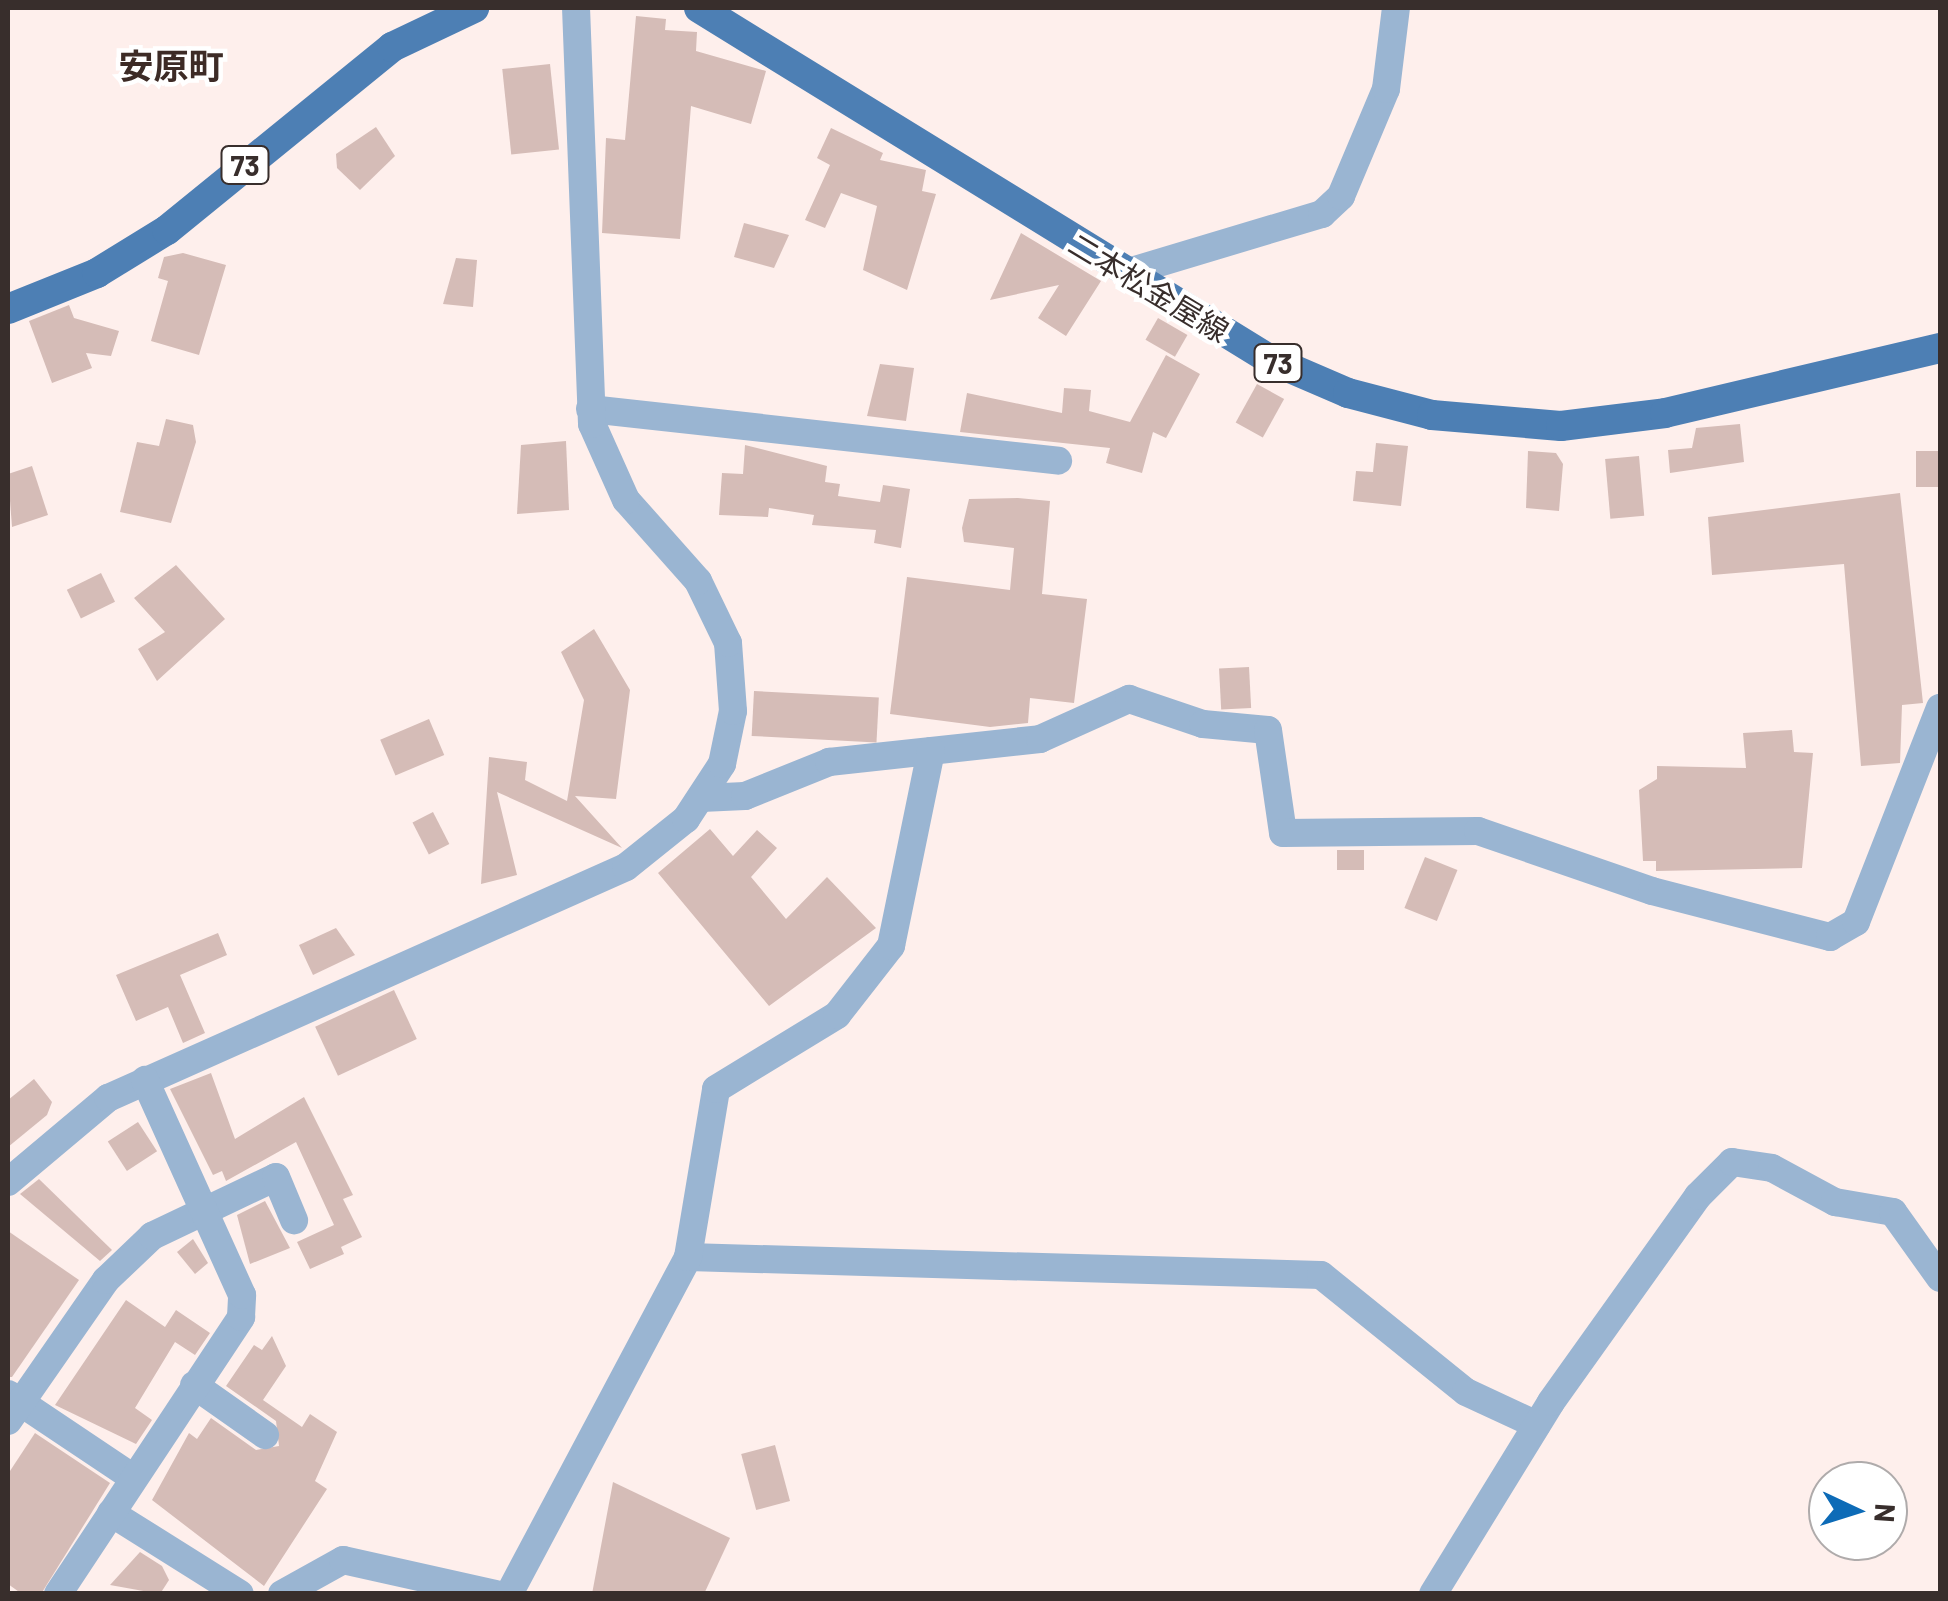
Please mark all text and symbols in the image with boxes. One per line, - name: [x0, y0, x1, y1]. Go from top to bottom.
- district label: 安原町: [119, 44, 223, 86]
- road number: 73: [220, 142, 270, 188]
- street label: 二本松金屋線: [1063, 225, 1235, 349]
- road number: 73: [1253, 340, 1303, 386]
- north arrow: [1808, 1461, 1908, 1561]
- text: N: [1868, 1502, 1904, 1523]

